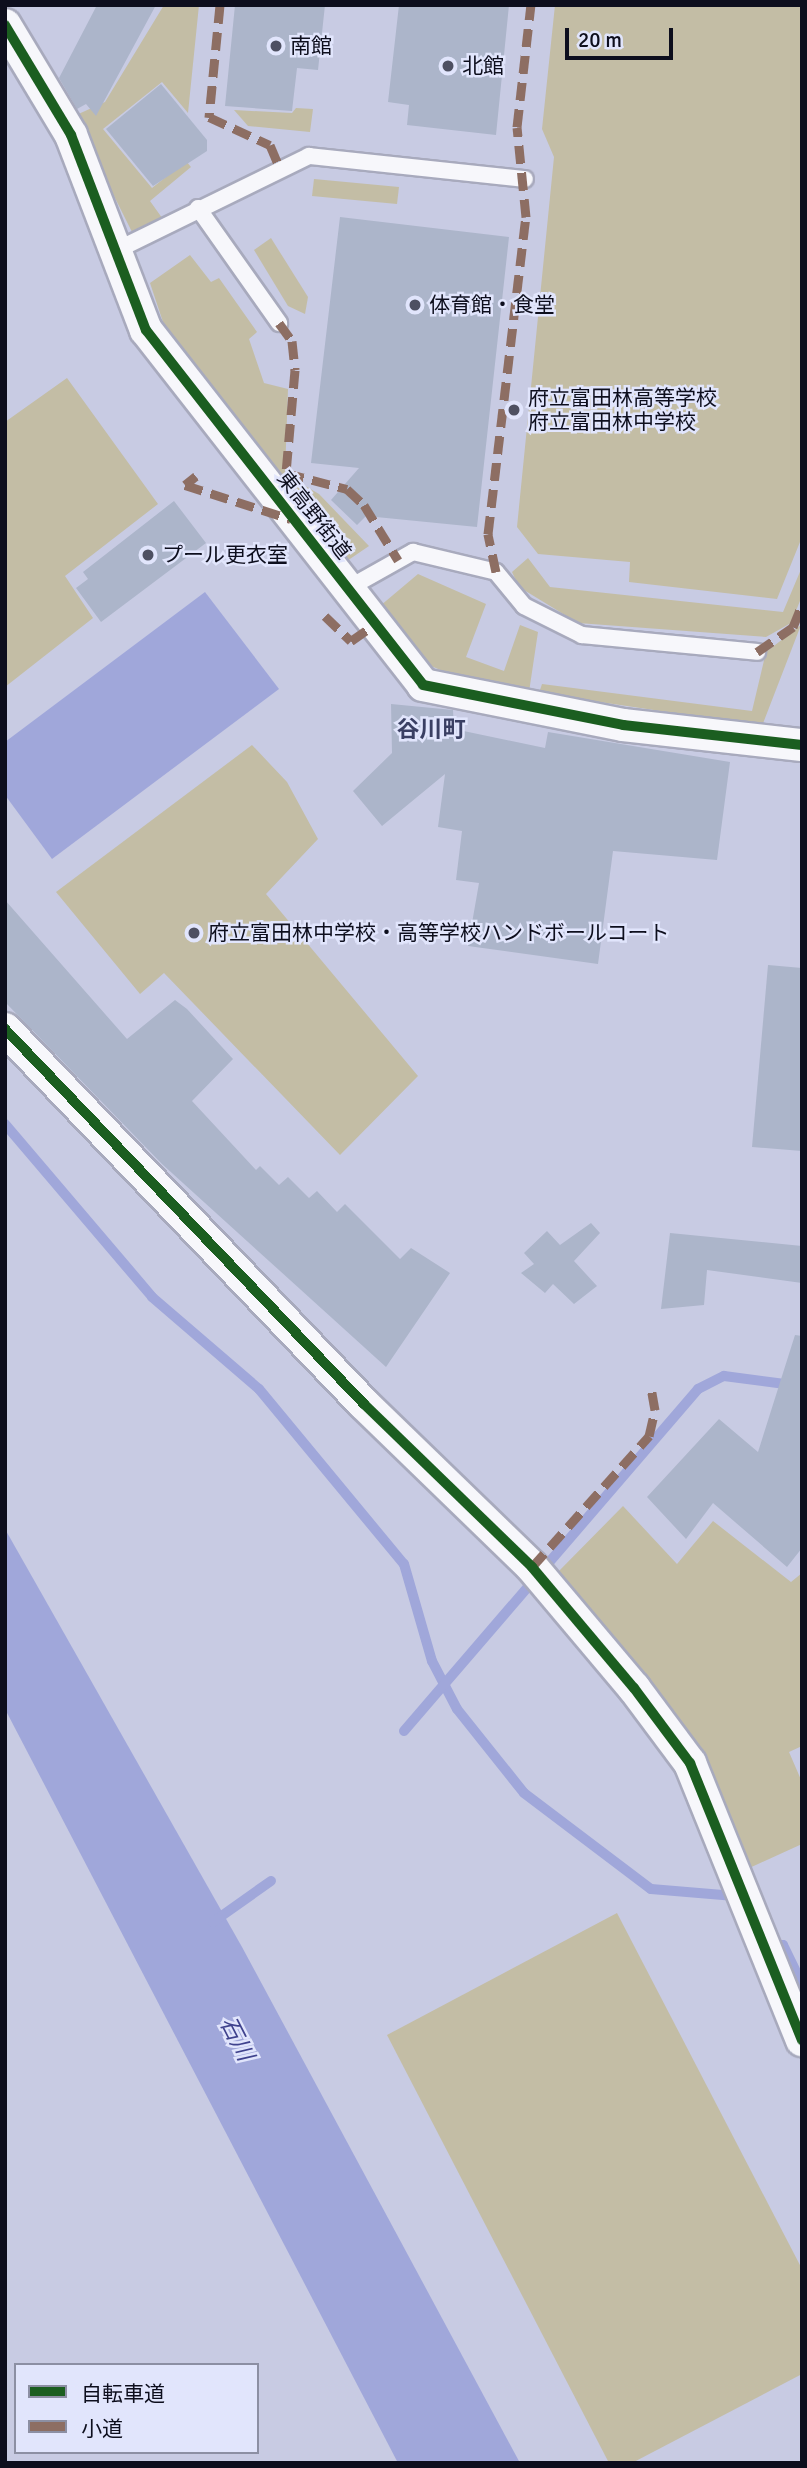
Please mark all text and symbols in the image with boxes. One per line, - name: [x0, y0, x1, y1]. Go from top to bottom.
- scale bar: [569, 14, 678, 58]
- text: 20 m: [578, 27, 622, 53]
- place label: 南館: [290, 33, 332, 59]
- marker: 南館: [268, 38, 284, 54]
- place label: 北館: [462, 53, 504, 79]
- marker: 北館: [440, 58, 456, 74]
- place label: 体育館・食堂: [429, 292, 555, 318]
- marker: 体育館・食堂: [407, 297, 423, 313]
- place label: 府立富田林高等学校 府立富田林中学校: [528, 385, 717, 435]
- marker: 府立富田林高等学校 府立富田林中学校: [506, 402, 522, 418]
- street label: 東高野街道: [272, 466, 356, 564]
- place label: プール更衣室: [162, 542, 288, 568]
- marker: プール更衣室: [140, 547, 156, 563]
- district label: 谷川町: [397, 716, 465, 744]
- place label: 府立富田林中学校・高等学校ハンドボールコート: [208, 920, 670, 946]
- marker: 府立富田林中学校・高等学校ハンドボールコート: [186, 925, 202, 941]
- water label: 石川: [213, 2012, 259, 2066]
- legend: [14, 2363, 259, 2454]
- text: 自転車道: [81, 2381, 165, 2407]
- text: 小道: [81, 2416, 123, 2442]

